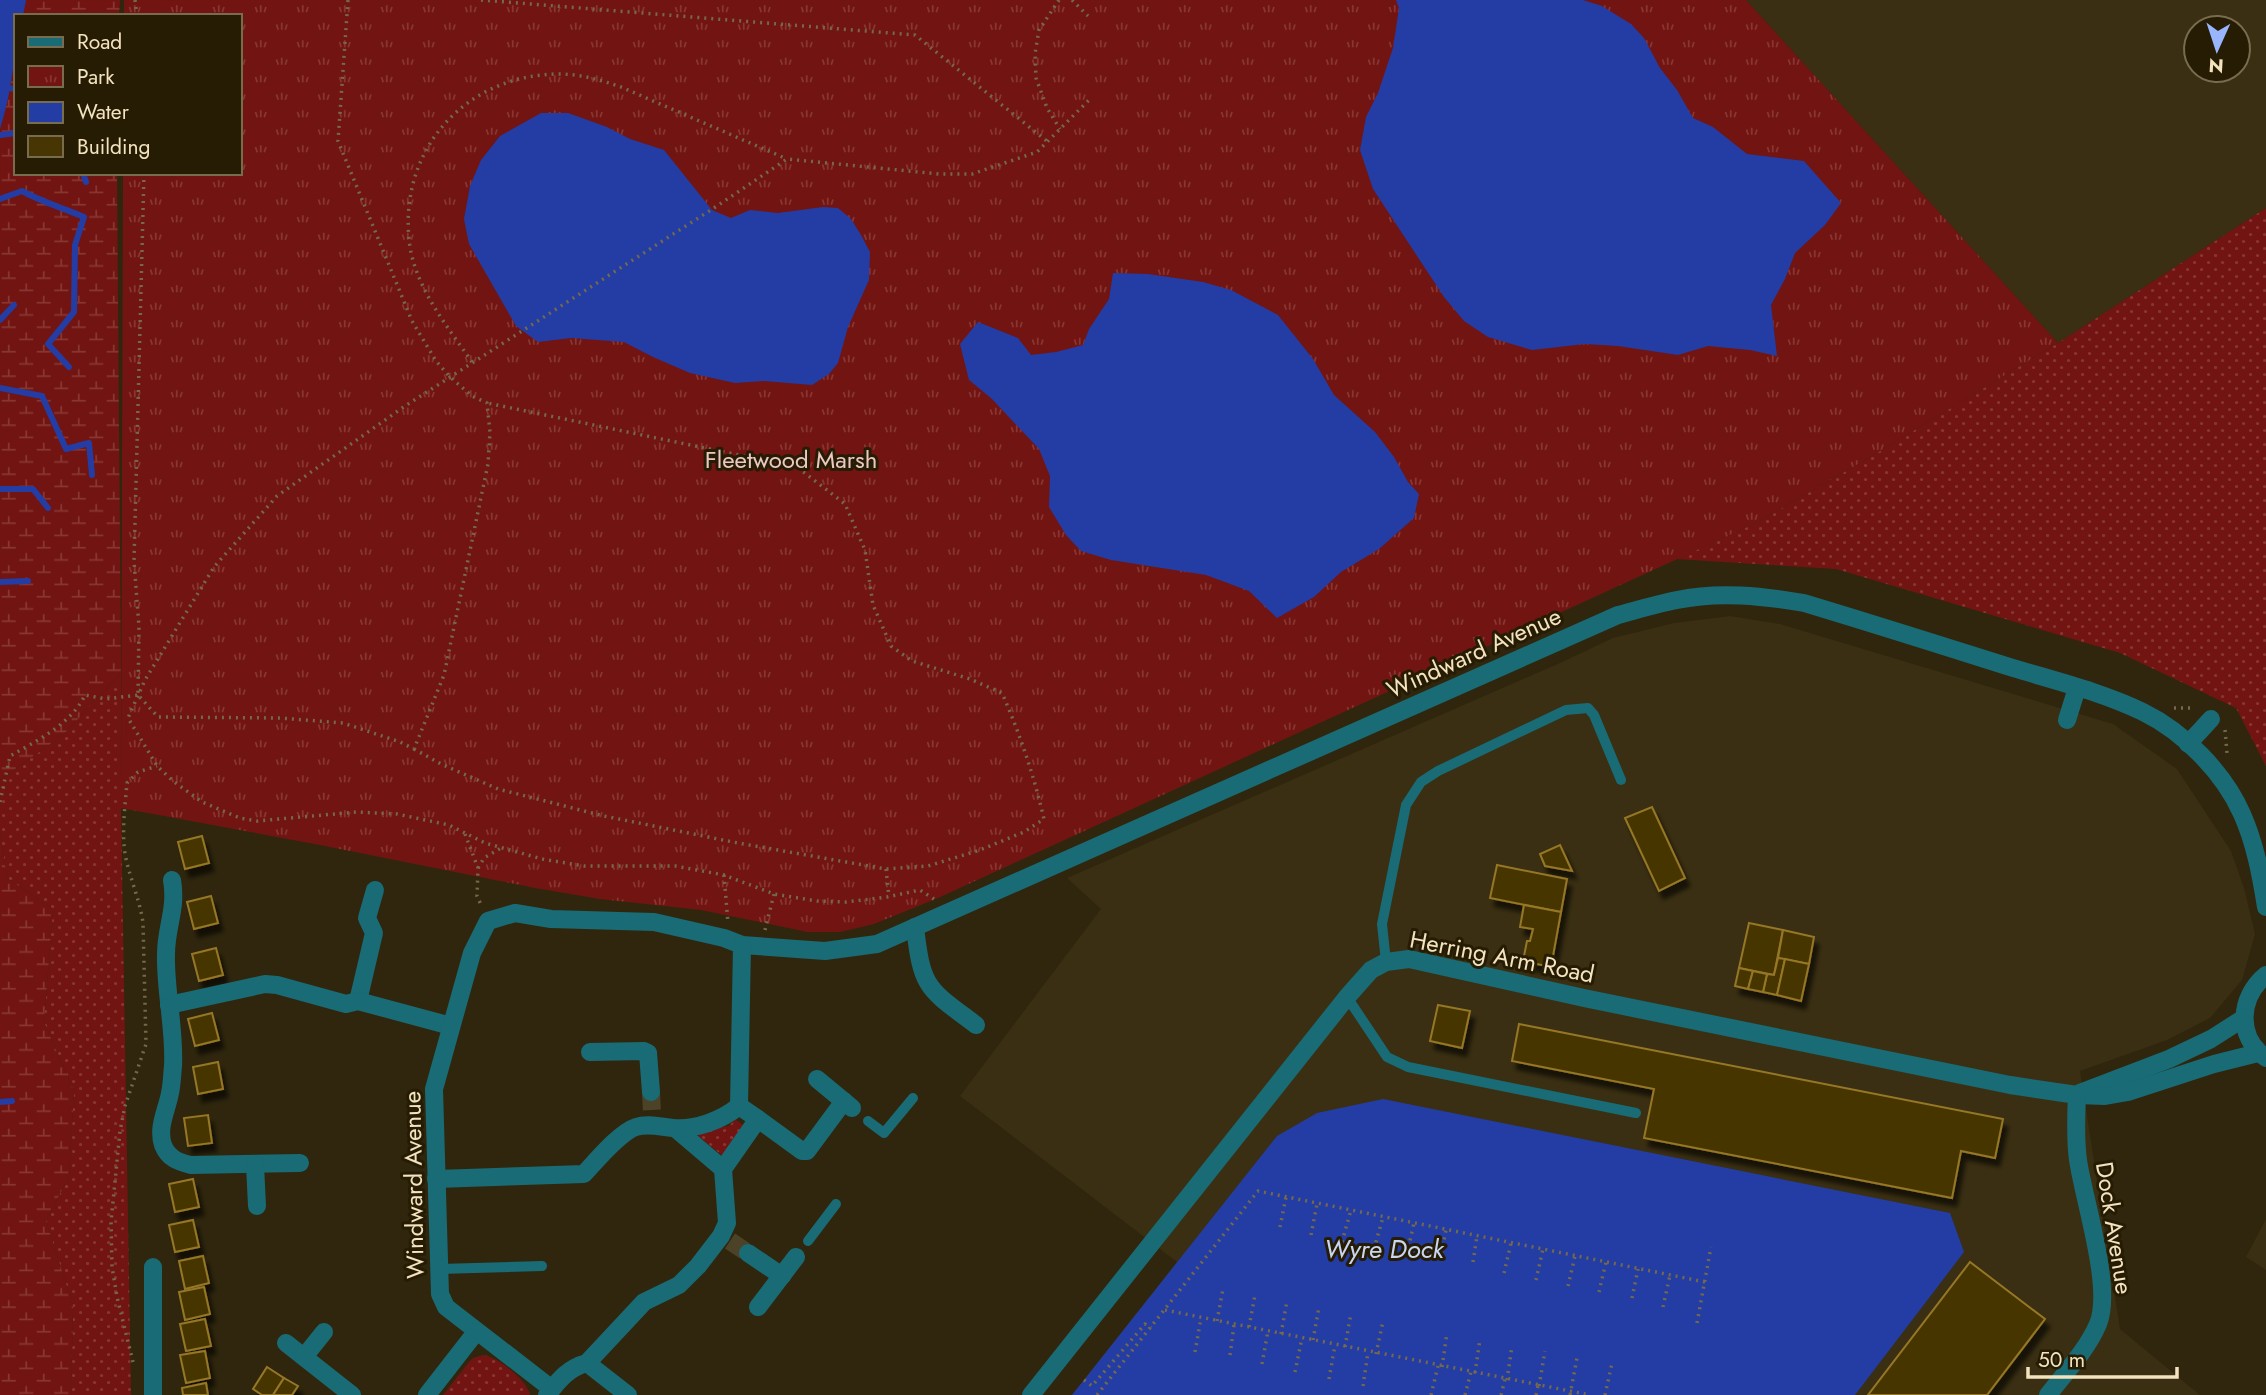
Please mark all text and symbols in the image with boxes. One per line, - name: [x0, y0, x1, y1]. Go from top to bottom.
- legend: [14, 14, 242, 175]
- north arrow: [2182, 14, 2252, 84]
- text: Road: [77, 27, 122, 57]
- text: N: [2208, 52, 2224, 79]
- text: Park: [77, 62, 115, 92]
- text: Water: [77, 97, 130, 127]
- text: Building: [77, 132, 150, 162]
- park label: Fleetwood Marsh: [705, 442, 877, 477]
- street label: Windward Avenue: [1381, 598, 1567, 707]
- street label: Herring Arm Road: [1407, 921, 1597, 992]
- street label: Windward Avenue: [394, 1091, 433, 1279]
- street label: Dock Avenue: [2087, 1159, 2142, 1297]
- water label: Wyre Dock: [1324, 1230, 1446, 1268]
- scale bar: [2028, 1336, 2177, 1380]
- text: 50 m: [2038, 1345, 2085, 1375]

